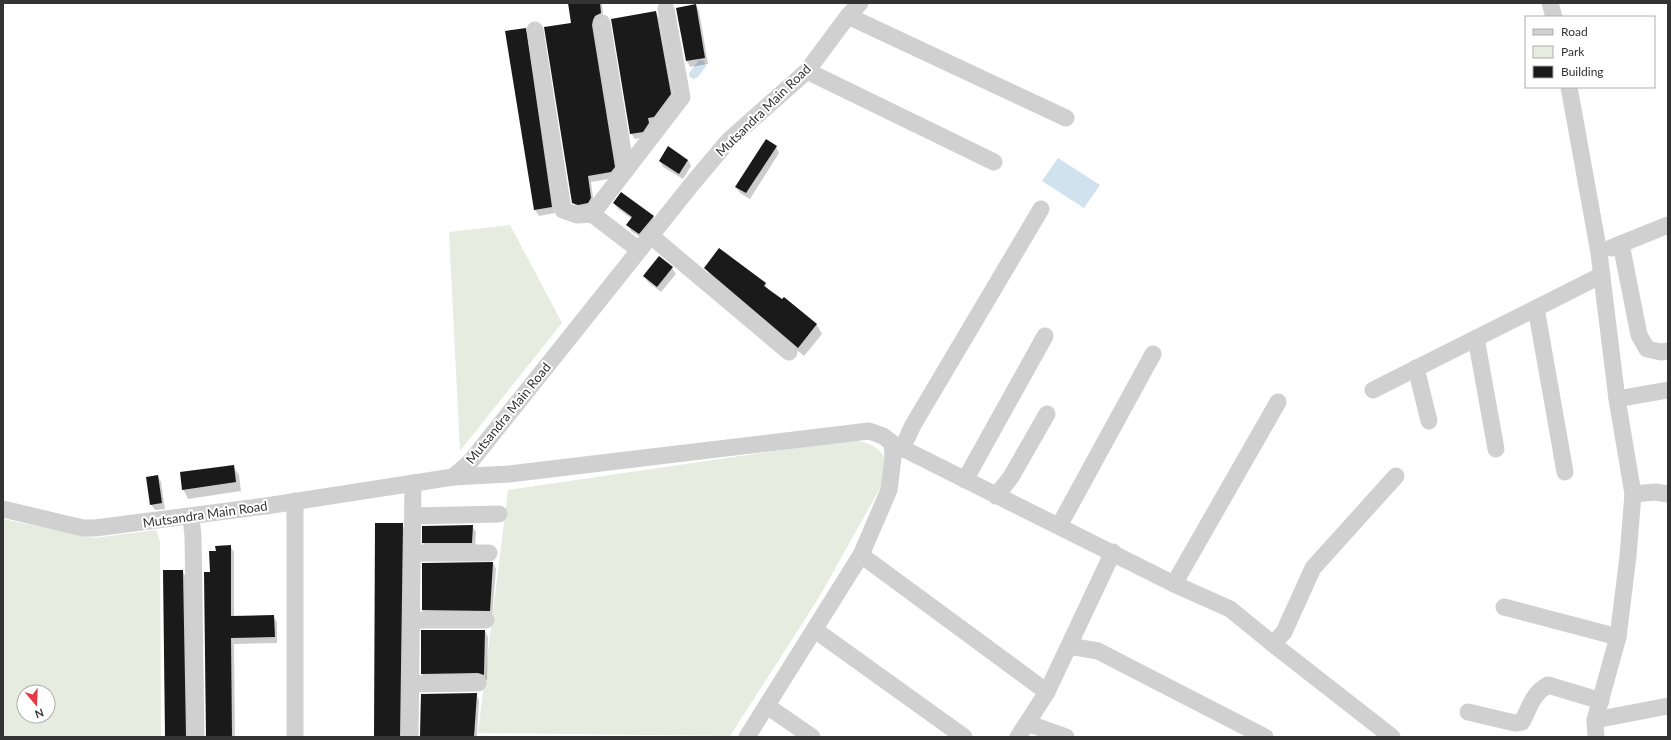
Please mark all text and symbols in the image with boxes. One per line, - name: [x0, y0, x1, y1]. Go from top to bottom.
- legend: [1525, 16, 1655, 88]
- text: Road: [1561, 24, 1588, 39]
- text: Park: [1561, 44, 1585, 59]
- street label: Mutsandra Main Road: [712, 61, 814, 159]
- text: Building: [1561, 64, 1604, 79]
- street label: Mutsandra Main Road: [462, 359, 554, 467]
- street label: Mutsandra Main Road: [142, 497, 268, 531]
- north arrow: [16, 684, 56, 724]
- text: N: [33, 706, 46, 721]

